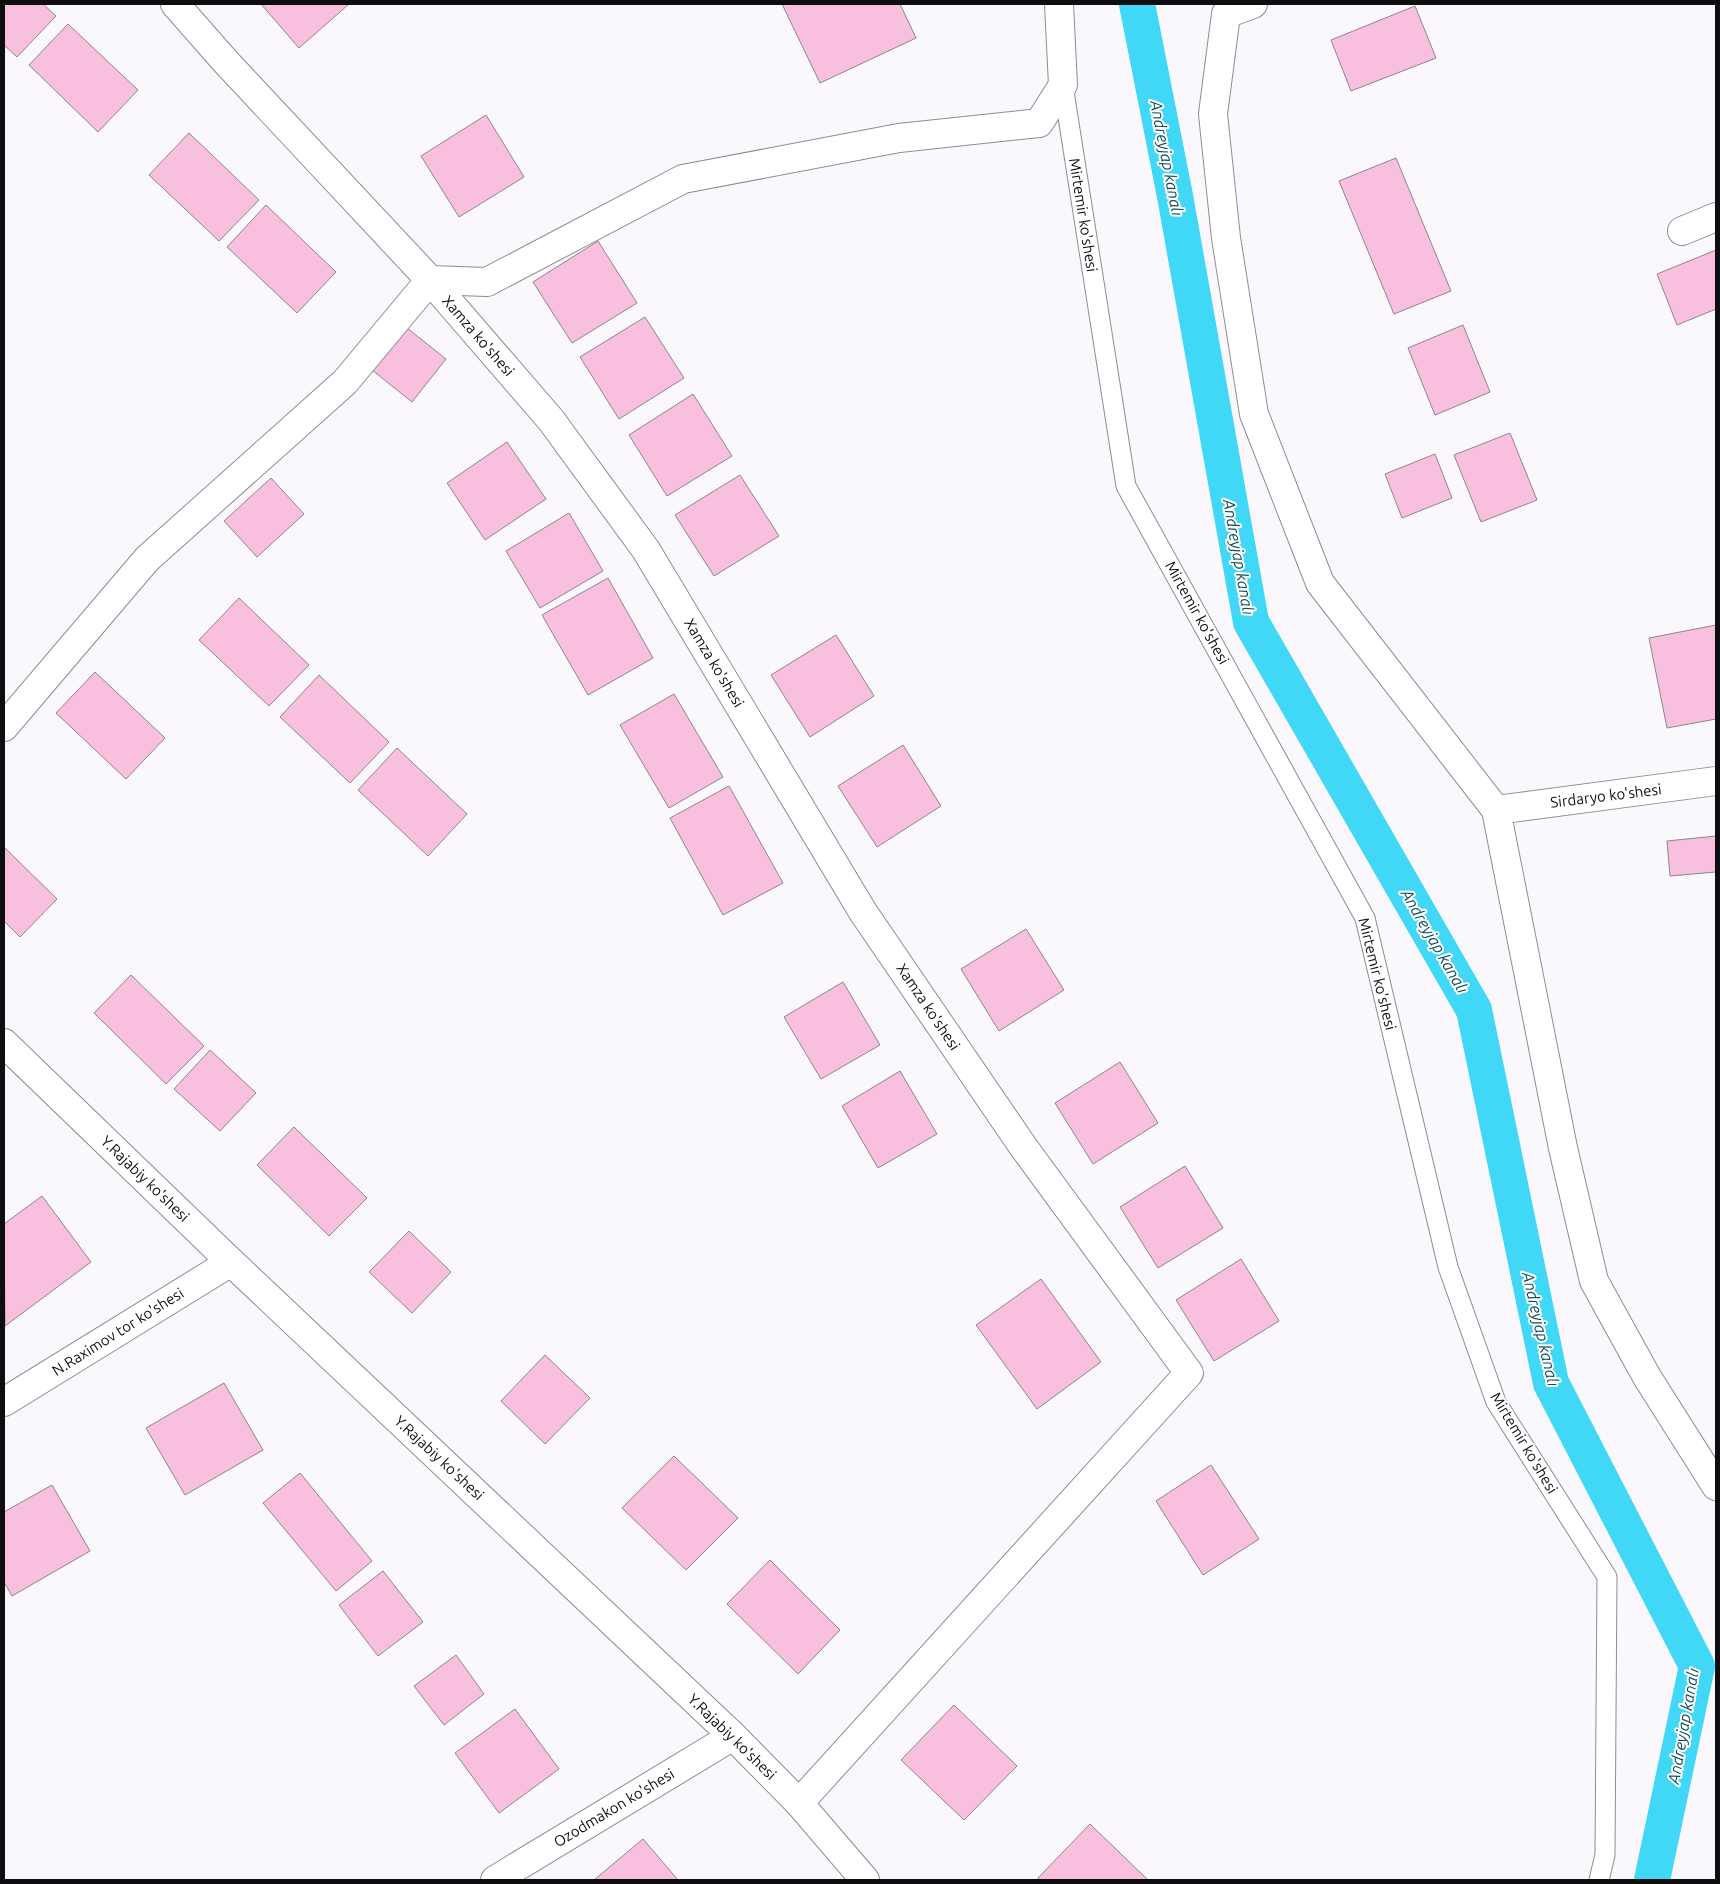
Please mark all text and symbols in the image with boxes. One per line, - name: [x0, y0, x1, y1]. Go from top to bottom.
- water label: Andreyjap kanalı: [1147, 98, 1187, 217]
- street label: Mirtemir ko'shesi: [1066, 157, 1101, 273]
- street label: Xamza ko'shesi: [439, 292, 518, 379]
- water label: Andreyjap kanalı: [1220, 497, 1258, 616]
- street label: Mirtemir ko'shesi: [1162, 558, 1233, 667]
- street label: Xamza ko'shesi: [681, 615, 748, 710]
- street label: Sirdaryo ko'shesi: [1549, 780, 1663, 811]
- water label: Andreyjap kanalı: [1397, 885, 1472, 996]
- street label: Mirtemir ko'shesi: [1355, 916, 1400, 1032]
- street label: Xamza ko'shesi: [893, 960, 964, 1053]
- street label: Y.Rajabiy ko'shesi: [98, 1132, 193, 1225]
- water label: Andreyjap kanalı: [1519, 1269, 1563, 1388]
- street label: N.Raximov tor ko'shesi: [49, 1284, 187, 1379]
- street label: Mirtemir ko'shesi: [1488, 1389, 1561, 1496]
- street label: Y.Rajabiy ko'shesi: [391, 1412, 487, 1503]
- water label: Andreyjap kanalı: [1664, 1667, 1702, 1786]
- street label: Y.Rajabiy ko'shesi: [685, 1690, 780, 1783]
- street label: Ozodmakon ko'shesi: [550, 1765, 677, 1850]

